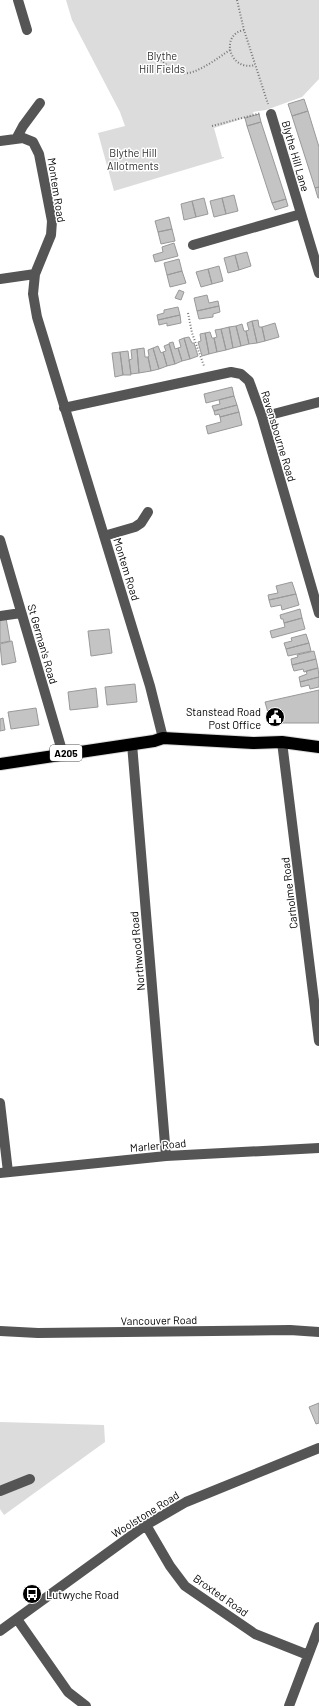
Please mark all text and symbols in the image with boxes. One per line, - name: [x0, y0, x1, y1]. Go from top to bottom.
- park label: Blythe Hill Fields: [139, 49, 185, 75]
- street label: Blythe Hill Lane: [280, 119, 312, 193]
- park label: Blythe Hill Allotments: [107, 146, 159, 172]
- street label: Montem Road: [45, 157, 69, 223]
- street label: Ravensbourne Road: [259, 389, 299, 483]
- street label: Montem Road: [111, 536, 143, 602]
- street label: St German's Road: [25, 603, 61, 685]
- place label: Stanstead Road Post Office: [186, 705, 261, 731]
- public building icon: Stanstead Road Post Office: [264, 706, 286, 728]
- road number: A205: [50, 745, 82, 761]
- street label: Carholme Road: [278, 856, 300, 930]
- street label: Northwood Road: [127, 911, 147, 991]
- street label: Marler Road: [129, 1136, 187, 1154]
- street label: Vancouver Road: [121, 1313, 197, 1327]
- street label: Woolstone Road: [109, 1488, 181, 1540]
- street label: Broxted Road: [191, 1571, 251, 1619]
- bus stop icon: Lutwyche Road: [21, 1583, 43, 1605]
- place label: Lutwyche Road: [46, 1588, 119, 1601]

